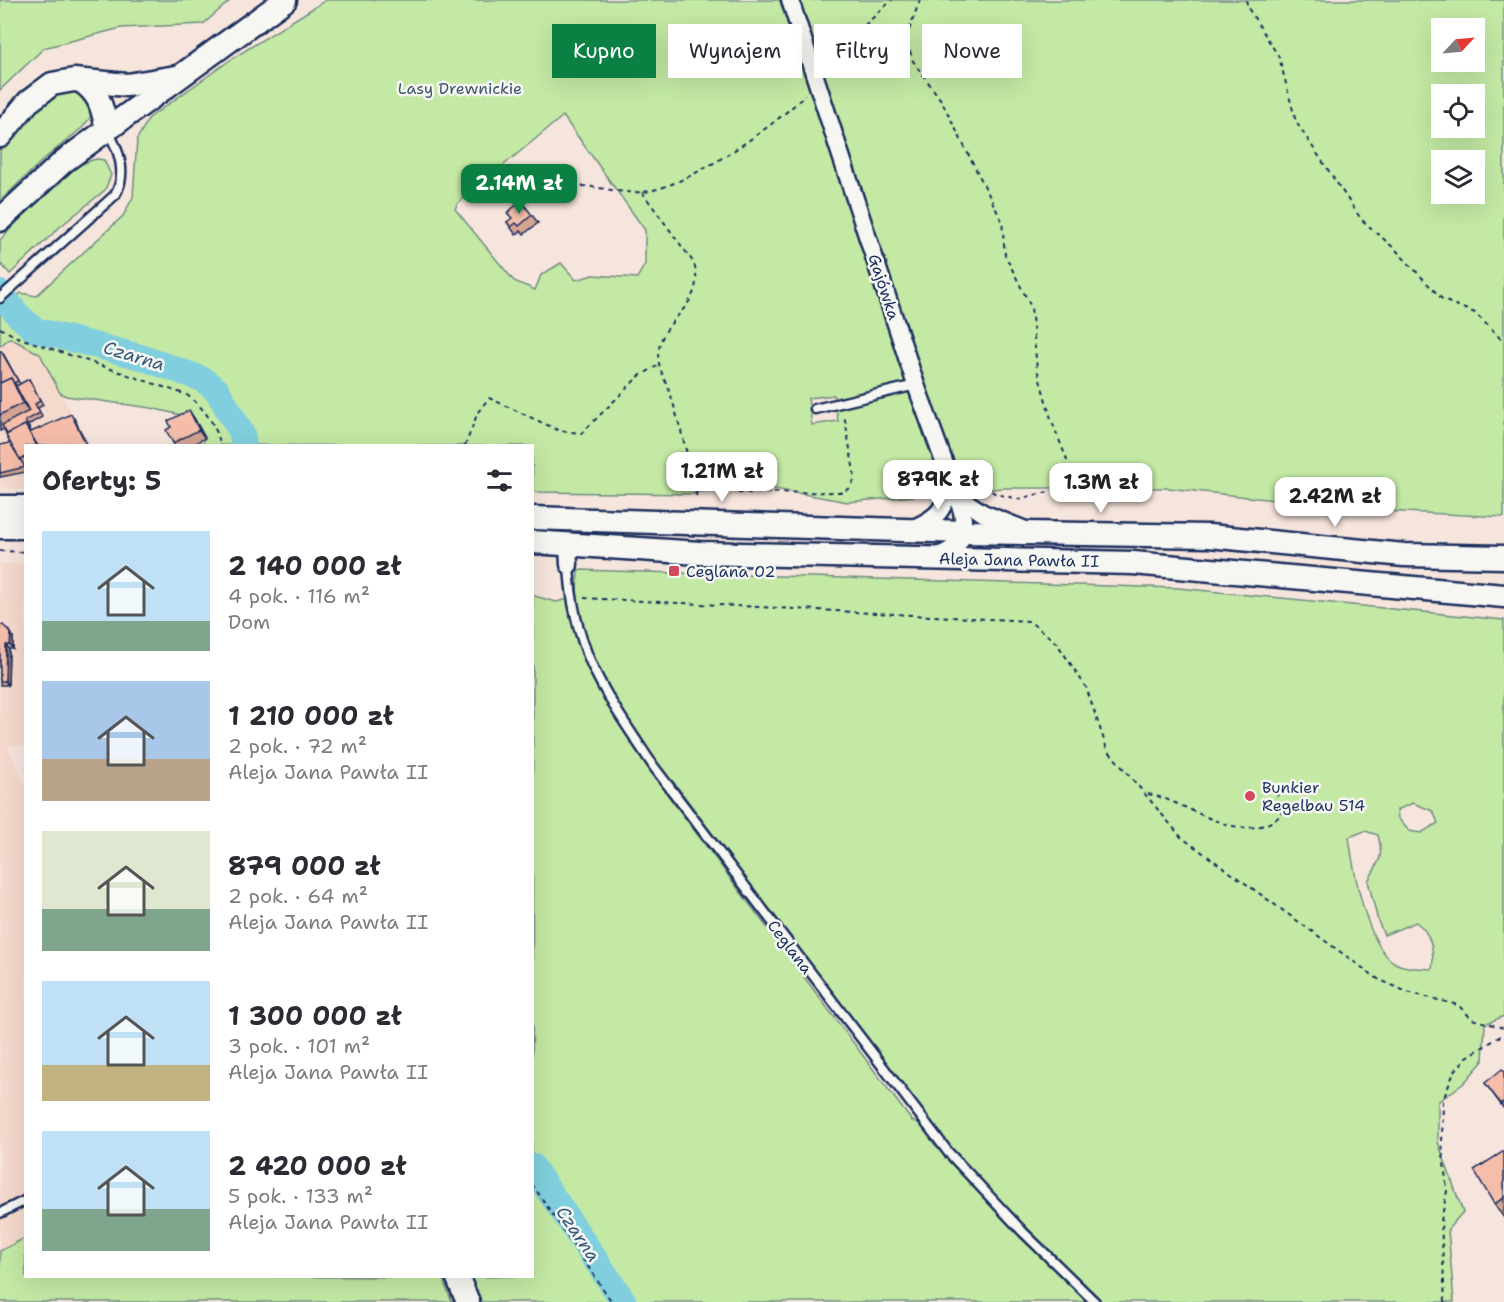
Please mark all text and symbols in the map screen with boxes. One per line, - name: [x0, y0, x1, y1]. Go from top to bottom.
- north arrow: [1431, 18, 1485, 72]
- map controls: [1431, 18, 1485, 204]
- chip: Kupno: [552, 24, 656, 78]
- chip: Wynajem: [668, 24, 802, 78]
- chip: Filtry: [814, 24, 910, 78]
- chip: Nowe: [922, 24, 1022, 78]
- park label: Lasy Drewnickie: [398, 78, 522, 99]
- button: locate: [1431, 84, 1485, 138]
- button: layers: [1431, 150, 1485, 204]
- pin: 2.14M zł: [457, 164, 581, 215]
- text: 2.14M zł: [475, 170, 563, 196]
- street label: Gajówka: [864, 251, 905, 323]
- water label: Czarna: [101, 335, 167, 377]
- pin: 1.21M zł: [660, 452, 784, 503]
- text: 1.21M zł: [680, 458, 764, 484]
- pin: 879K zł: [883, 460, 993, 511]
- text: Oferty: 5: [42, 463, 161, 498]
- pin: 1.3M zł: [1046, 463, 1156, 514]
- icon: filters: [483, 464, 516, 497]
- text: 879K zł: [897, 466, 979, 492]
- text: 1.3M zł: [1063, 469, 1139, 495]
- pin: 2.42M zł: [1273, 477, 1397, 528]
- text: 2.42M zł: [1289, 483, 1381, 509]
- text: 2 140 000 zł: [228, 548, 401, 583]
- street label: Aleja Jana Pawła II: [939, 548, 1099, 572]
- icon: home: [90, 555, 162, 627]
- place label: Ceglana 02: [686, 561, 775, 582]
- marker: Ceglana 02: [667, 564, 681, 578]
- text: 4 pok. · 116 m²: [228, 583, 370, 609]
- text: Dom: [228, 609, 270, 635]
- text: 1 210 000 zł: [228, 698, 394, 733]
- icon: home: [90, 705, 162, 777]
- text: 2 pok. · 72 m²: [228, 733, 367, 759]
- text: Aleja Jana Pawła II: [228, 759, 428, 785]
- place label: Bunkier Regelbau 514: [1262, 777, 1365, 816]
- marker: Bunkier Regelbau 514: [1243, 789, 1257, 803]
- text: 879 000 zł: [228, 848, 381, 883]
- icon: home: [90, 855, 162, 927]
- text: 2 pok. · 64 m²: [228, 883, 368, 909]
- text: Aleja Jana Pawła II: [228, 909, 428, 935]
- street label: Ceglana: [763, 916, 817, 978]
- text: 1 300 000 zł: [228, 998, 402, 1033]
- icon: home: [90, 1005, 162, 1077]
- text: 3 pok. · 101 m²: [228, 1033, 370, 1059]
- text: Aleja Jana Pawła II: [228, 1059, 428, 1085]
- text: 2 420 000 zł: [228, 1148, 406, 1183]
- icon: home: [90, 1155, 162, 1227]
- text: 5 pok. · 133 m²: [228, 1183, 373, 1209]
- water label: Czarna: [551, 1201, 605, 1267]
- text: Aleja Jana Pawła II: [228, 1209, 428, 1235]

